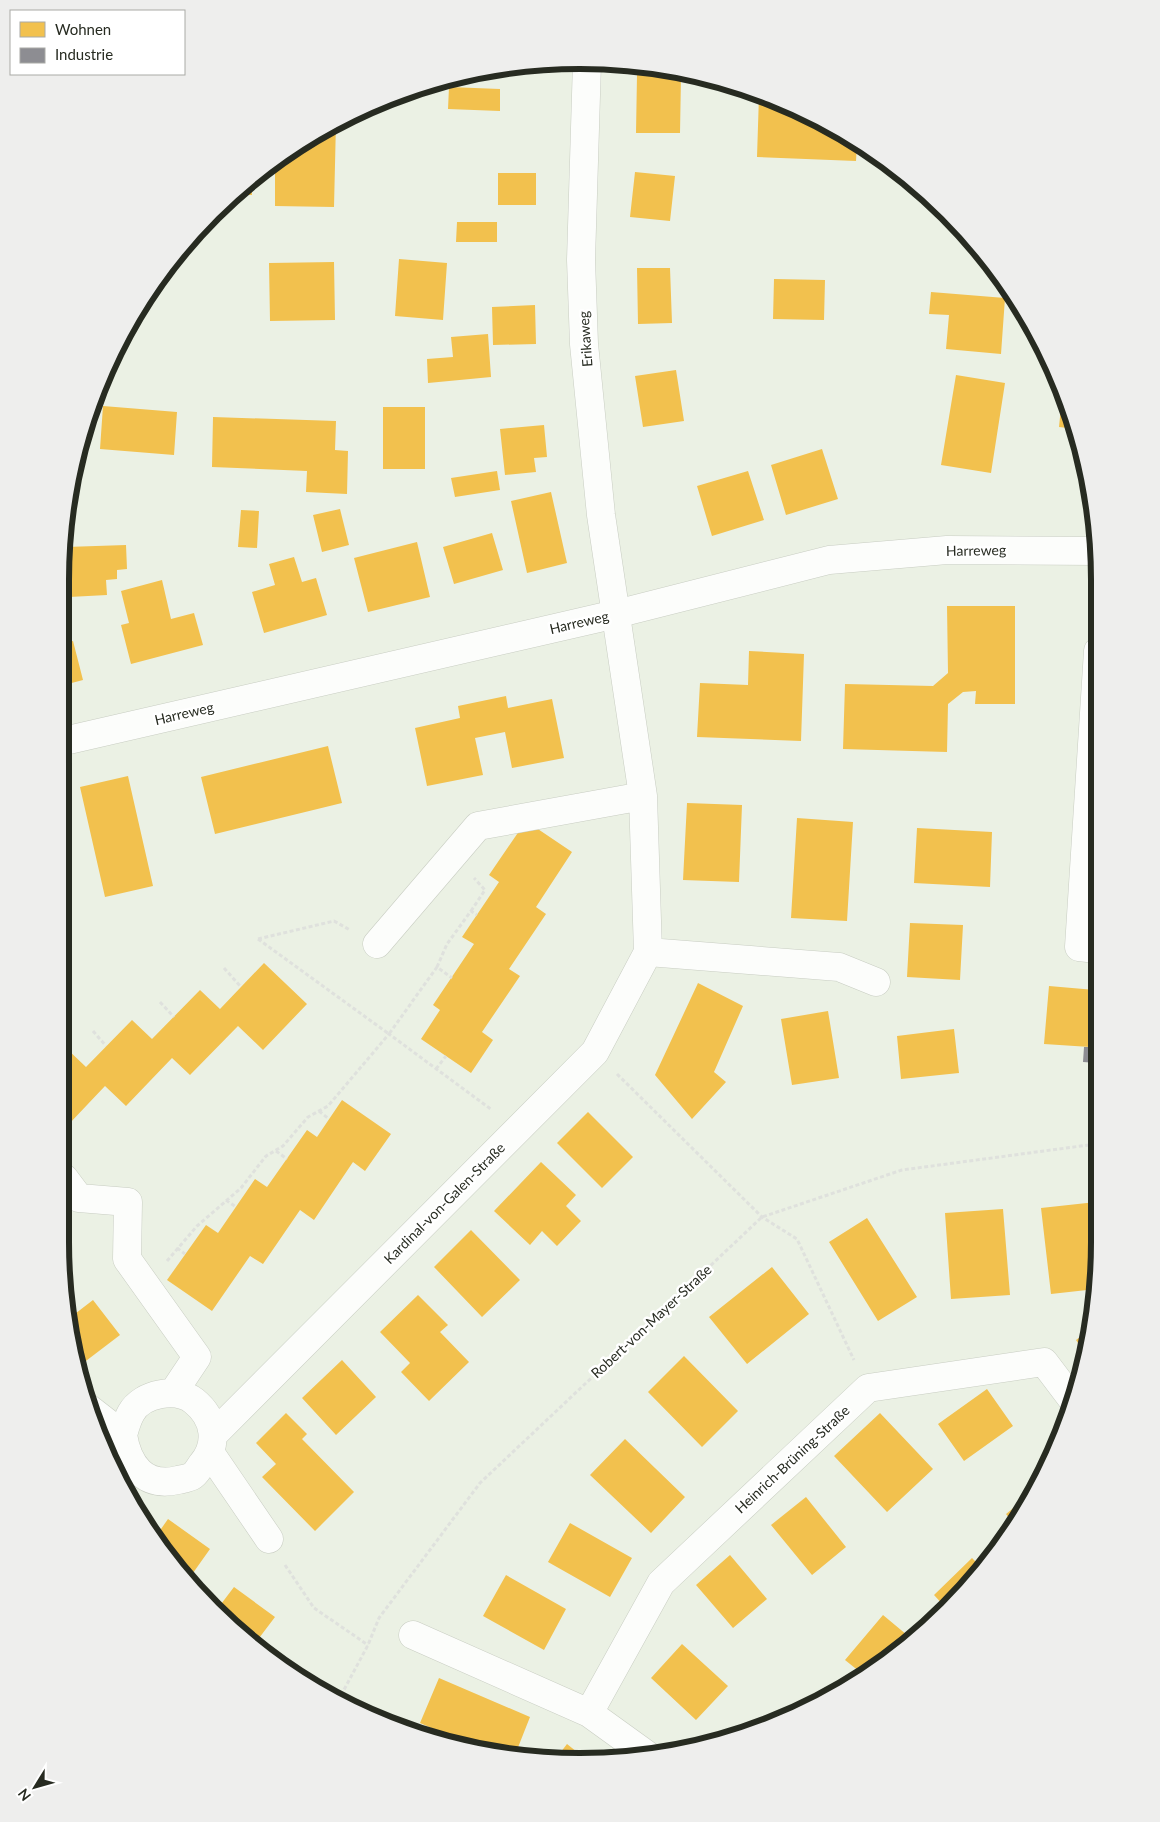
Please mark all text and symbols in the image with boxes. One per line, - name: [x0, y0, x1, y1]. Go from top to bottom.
- legend: [10, 10, 185, 75]
- text: Wohnen: [55, 20, 111, 38]
- text: Industrie: [55, 45, 113, 63]
- street label: Erikaweg: [575, 310, 595, 368]
- street label: Harreweg: [946, 541, 1006, 559]
- street label: Harreweg: [548, 607, 610, 637]
- street label: Harreweg: [153, 698, 215, 728]
- street label: Kardinal-von-Galen-Straße: [380, 1139, 508, 1267]
- street label: Robert-von-Mayer-Straße: [587, 1261, 715, 1381]
- street label: Heinrich-Brüning-Straße: [731, 1402, 853, 1516]
- north arrow: [10, 1762, 60, 1812]
- text: N: [14, 1786, 34, 1805]

